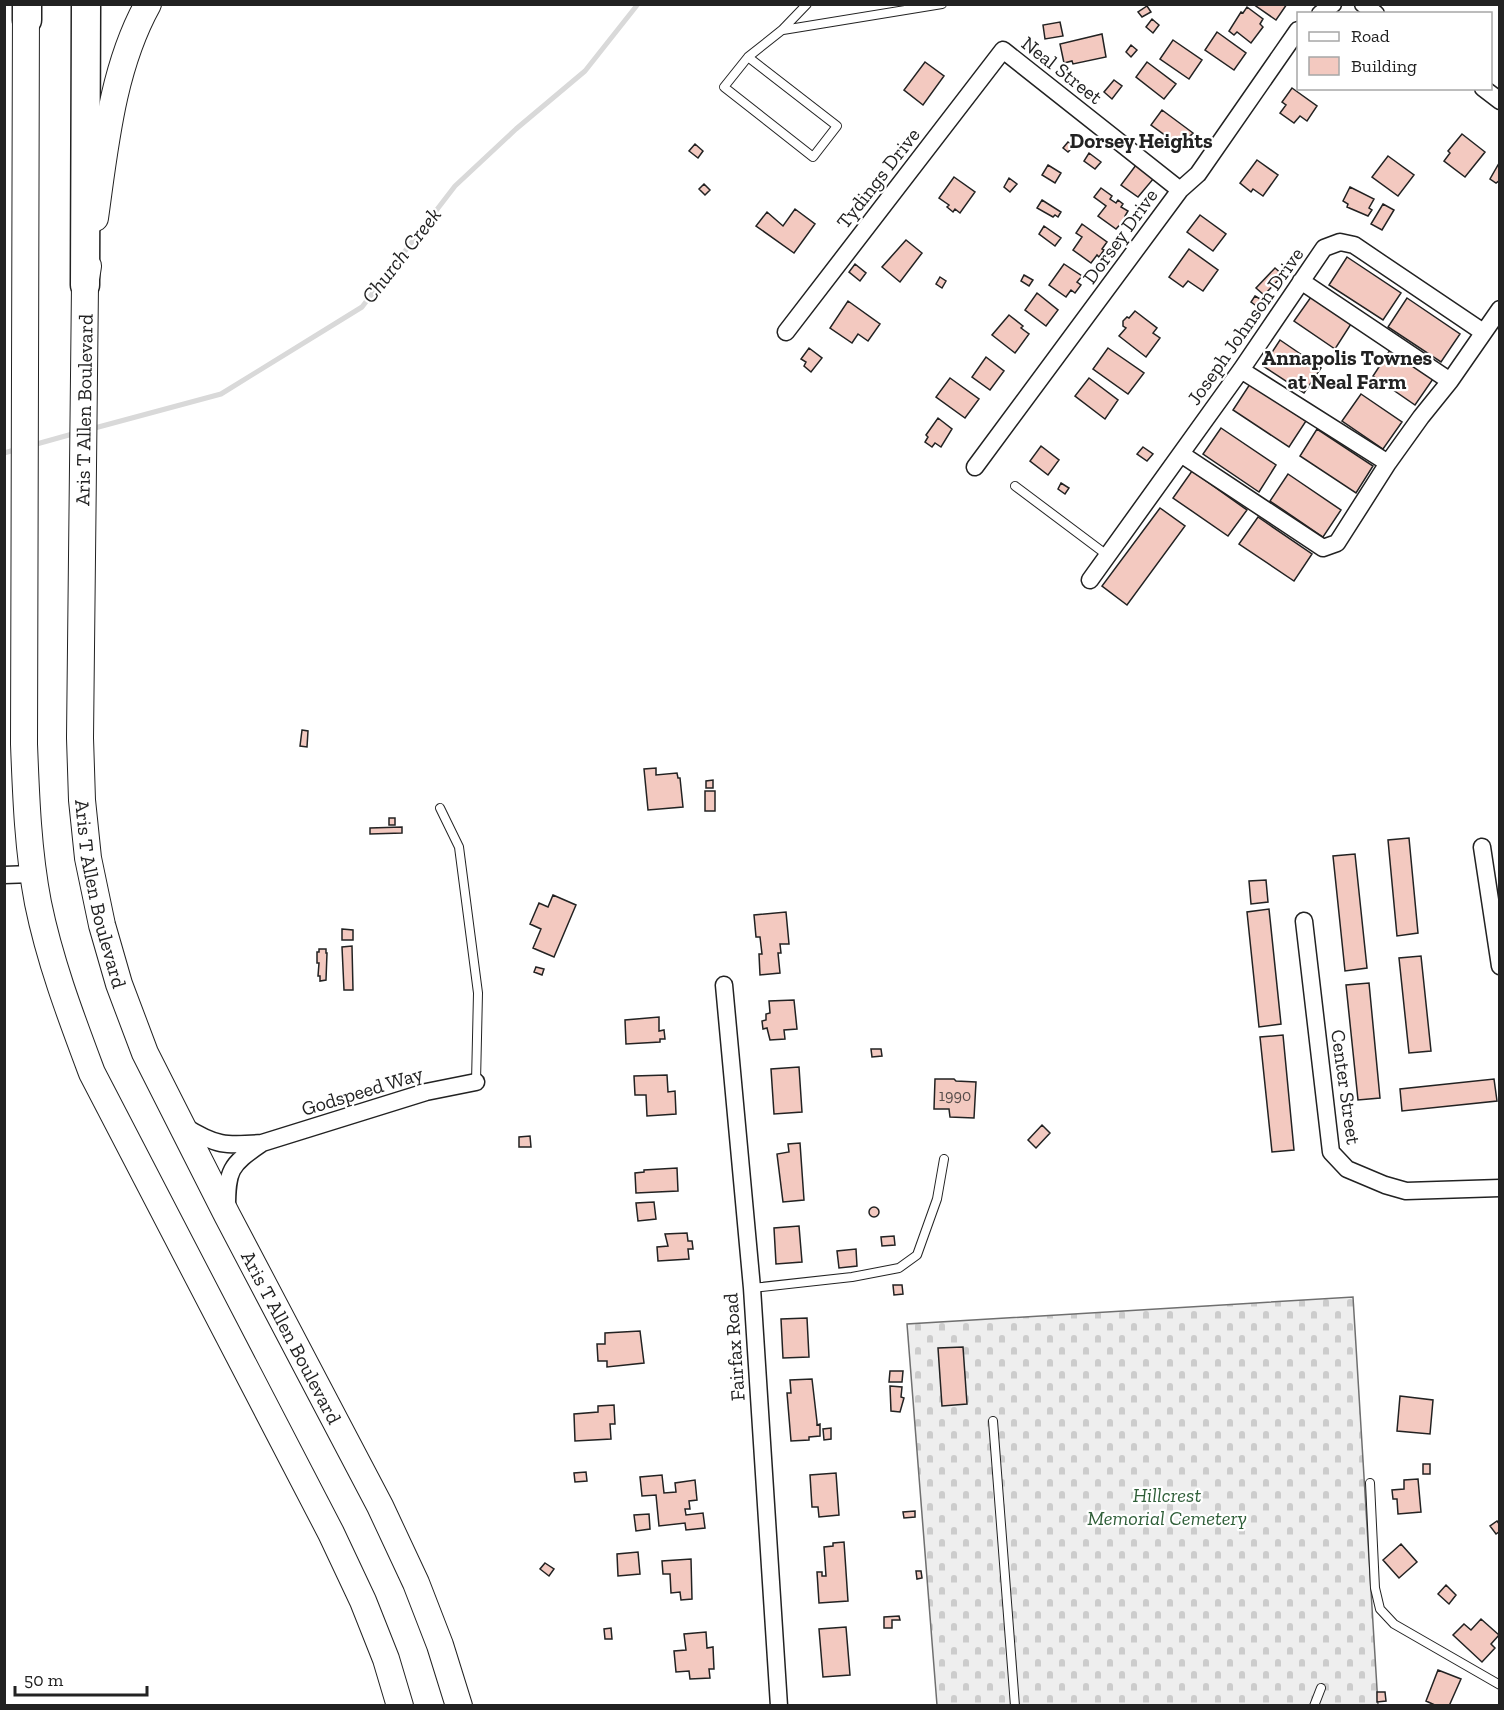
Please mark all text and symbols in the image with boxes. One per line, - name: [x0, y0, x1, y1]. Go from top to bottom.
- legend: [1297, 12, 1492, 90]
- text: Road: [1351, 25, 1390, 47]
- street label: Neal Street: [1017, 31, 1108, 109]
- text: Building: [1351, 55, 1417, 77]
- street label: Tydings Drive: [831, 123, 925, 233]
- district label: Dorsey Heights: [1069, 128, 1213, 153]
- street label: Dorsey Drive: [1077, 184, 1163, 288]
- water label: Church Creek: [356, 202, 446, 308]
- street label: Joseph Johnson Drive: [1182, 243, 1308, 409]
- street label: Aris T Allen Boulevard: [70, 314, 98, 506]
- district label: Annapolis Townes at Neal Farm: [1262, 345, 1433, 394]
- street label: Aris T Allen Boulevard: [70, 798, 132, 991]
- street label: Center Street: [1326, 1028, 1366, 1147]
- street label: Godspeed Way: [298, 1061, 426, 1121]
- house number: 1990: [939, 1086, 971, 1105]
- street label: Aris T Allen Boulevard: [236, 1247, 347, 1428]
- street label: Fairfax Road: [718, 1292, 750, 1402]
- park label: Hillcrest Memorial Cemetery: [1087, 1483, 1247, 1530]
- scale bar: [15, 1659, 147, 1697]
- text: 50 m: [24, 1669, 64, 1691]

